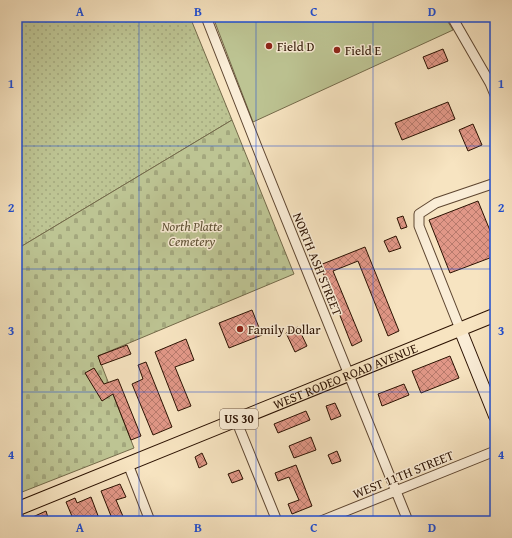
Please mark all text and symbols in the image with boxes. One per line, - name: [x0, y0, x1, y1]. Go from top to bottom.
- text: A: [76, 2, 85, 21]
- text: B: [194, 2, 202, 21]
- text: C: [310, 2, 318, 21]
- text: D: [428, 2, 436, 21]
- place label: Field D: [277, 37, 315, 56]
- marker: Field D: [264, 41, 274, 51]
- place label: Field E: [345, 41, 382, 60]
- marker: Field E: [332, 45, 342, 55]
- text: 1: [8, 74, 14, 93]
- text: 1: [498, 74, 504, 93]
- text: 2: [8, 198, 15, 217]
- text: 2: [498, 198, 505, 217]
- street label: NORTH ASH STREET: [288, 210, 347, 319]
- park label: North Platte Cemetery: [162, 217, 222, 251]
- place label: Family Dollar: [248, 320, 321, 339]
- text: 3: [8, 321, 14, 340]
- text: 3: [498, 321, 504, 340]
- marker: Family Dollar: [235, 324, 245, 334]
- street label: WEST RODEO ROAD AVENUE: [270, 338, 421, 414]
- road number: US 30: [220, 409, 258, 429]
- text: 4: [8, 445, 15, 464]
- street label: WEST 11TH STREET: [350, 445, 457, 503]
- text: 4: [498, 445, 505, 464]
- text: A: [76, 518, 85, 537]
- text: B: [194, 518, 202, 537]
- text: C: [310, 518, 318, 537]
- text: D: [428, 518, 436, 537]

